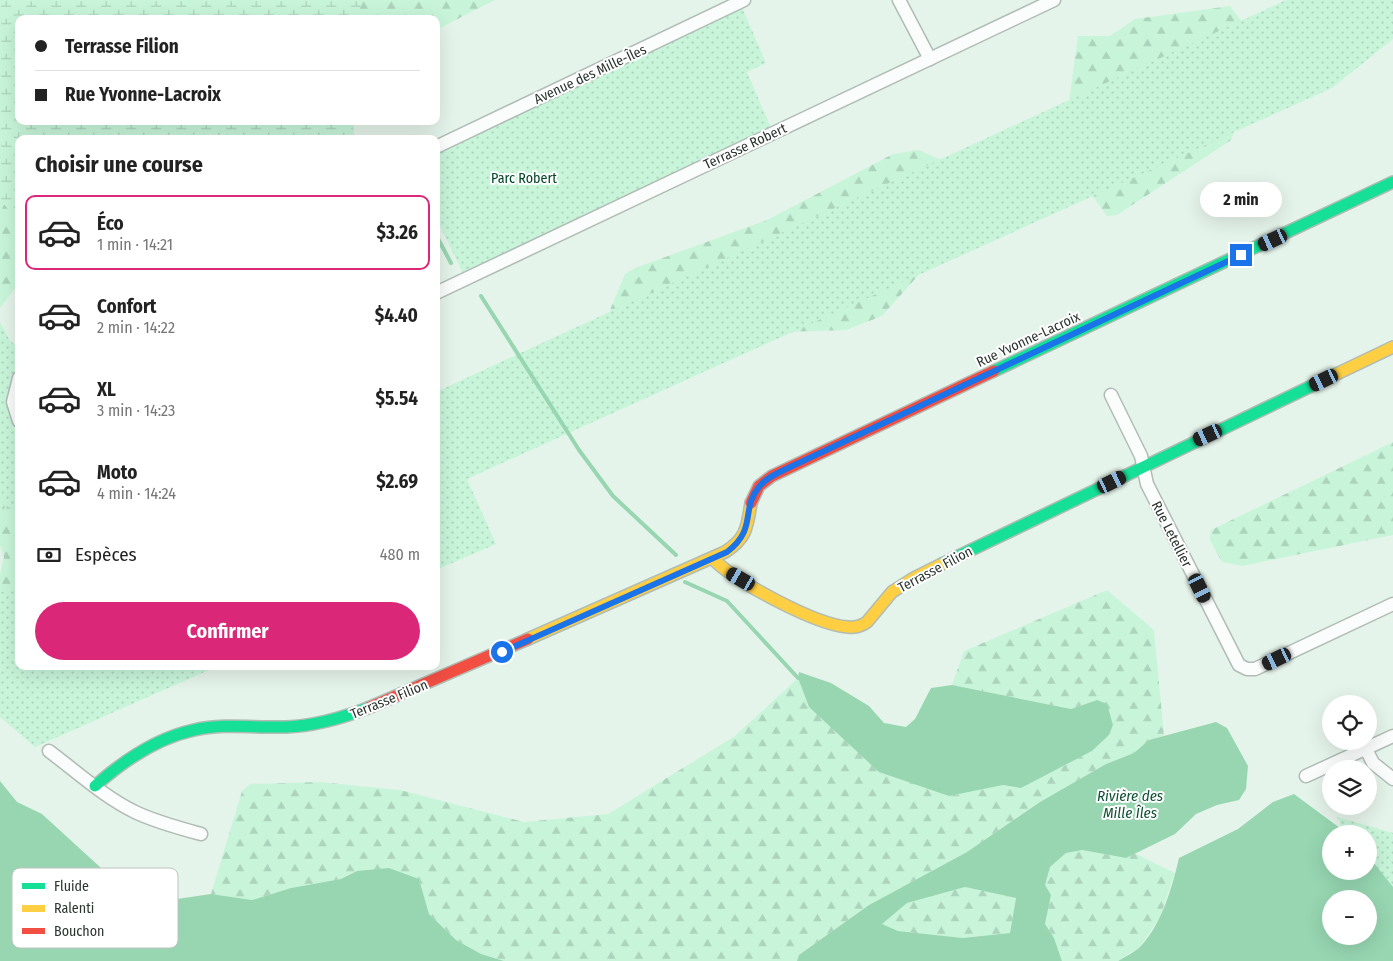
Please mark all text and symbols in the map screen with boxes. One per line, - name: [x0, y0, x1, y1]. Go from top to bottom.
- text: Terrasse Filion: [65, 35, 179, 58]
- street label: Avenue des Mille-Îles: [531, 40, 649, 108]
- text: Rue Yvonne-Lacroix: [65, 83, 221, 106]
- street label: Terrasse Robert: [701, 120, 790, 173]
- text: Choisir une course: [35, 151, 203, 178]
- park label: Parc Robert: [491, 170, 557, 187]
- callout: 2 min: [1200, 182, 1282, 218]
- text: 2 min: [1223, 190, 1259, 209]
- icon: car: [37, 210, 82, 255]
- text: Éco: [97, 212, 124, 235]
- text: $3.26: [376, 221, 418, 244]
- car: [1256, 227, 1289, 253]
- text: 1 min · 14:21: [97, 235, 173, 254]
- route end: [1230, 244, 1252, 266]
- icon: car: [37, 293, 82, 338]
- text: Confort: [97, 295, 157, 318]
- text: $4.40: [375, 304, 418, 327]
- street label: Rue Yvonne-Lacroix: [974, 308, 1083, 371]
- text: 2 min · 14:22: [97, 318, 175, 337]
- car: [1307, 367, 1340, 393]
- icon: car: [37, 376, 82, 421]
- text: XL: [97, 378, 116, 401]
- text: $5.54: [376, 387, 418, 410]
- text: 3 min · 14:23: [97, 401, 175, 420]
- car: [1191, 422, 1224, 448]
- icon: car: [37, 459, 82, 504]
- text: Moto: [97, 461, 137, 484]
- car: [1095, 469, 1128, 495]
- text: $2.69: [376, 470, 418, 493]
- text: 4 min · 14:24: [97, 484, 176, 503]
- street label: Rue Letellier: [1148, 498, 1196, 570]
- icon: cash: [35, 541, 63, 569]
- text: Espèces: [75, 543, 137, 566]
- street label: Terrasse Filion: [895, 543, 975, 596]
- text: 480 m: [380, 545, 420, 564]
- car: [724, 565, 757, 593]
- car: [1186, 571, 1213, 605]
- button: Confirmer: [35, 602, 420, 660]
- route start: [491, 641, 513, 663]
- car: [1260, 646, 1293, 672]
- street label: Terrasse Filion: [348, 676, 430, 723]
- map controls: [1322, 695, 1377, 945]
- button: locate: [1322, 695, 1377, 750]
- button: layers: [1322, 760, 1377, 815]
- water label: Rivière des Mille Îles: [1097, 787, 1164, 822]
- button: +: [1322, 825, 1377, 880]
- legend: [12, 868, 178, 948]
- text: Fluide: [54, 878, 89, 895]
- button: −: [1322, 890, 1377, 945]
- text: Ralenti: [54, 900, 94, 917]
- text: Bouchon: [54, 923, 104, 940]

